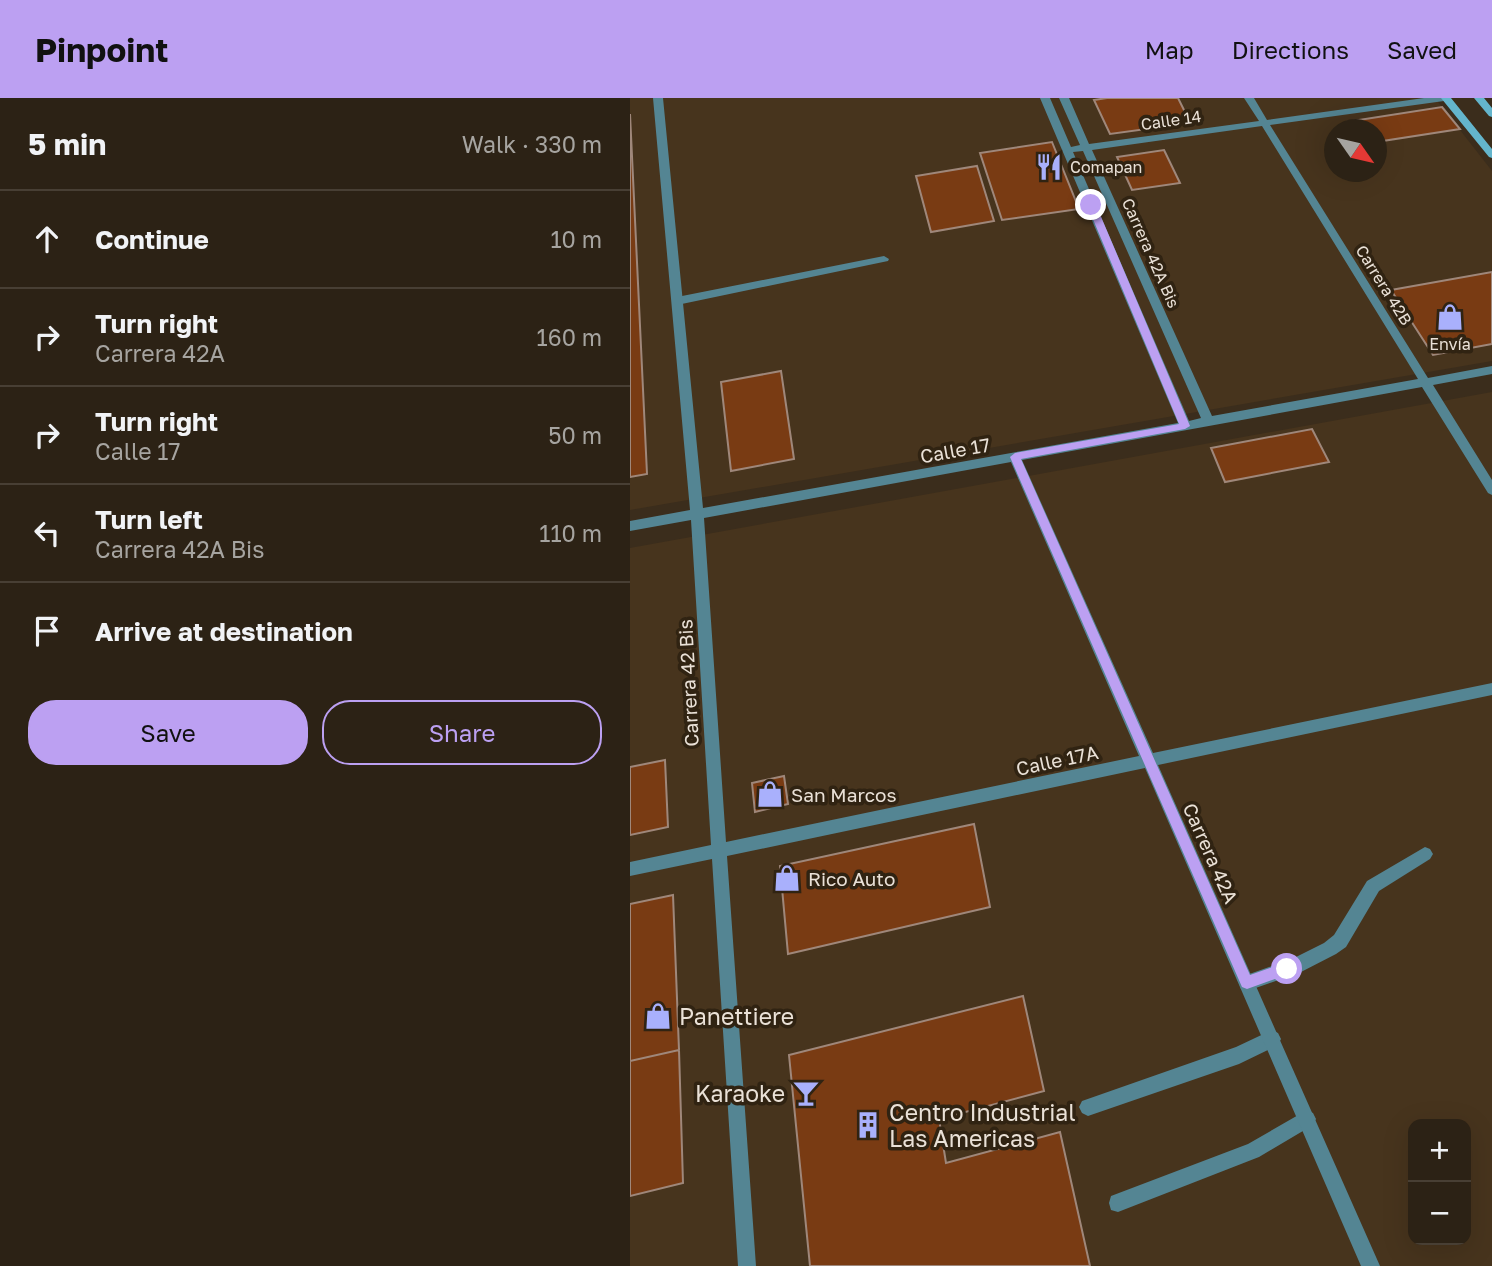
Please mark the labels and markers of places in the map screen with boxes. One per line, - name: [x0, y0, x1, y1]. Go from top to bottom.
- restaurant icon: Comapan: [1034, 152, 1064, 182]
- place label: Comapan: [1070, 157, 1142, 177]
- shop icon: Envía: [1435, 302, 1465, 332]
- place label: Envía: [1429, 334, 1471, 354]
- shop icon: San Marcos: [755, 779, 785, 809]
- place label: San Marcos: [791, 783, 896, 806]
- shop icon: Rico Auto: [772, 863, 802, 893]
- place label: Rico Auto: [808, 867, 895, 890]
- shop icon: Panettiere: [643, 1001, 673, 1031]
- place label: Panettiere: [679, 1002, 794, 1030]
- bar icon: Karaoke: [791, 1078, 821, 1108]
- place label: Karaoke: [695, 1079, 785, 1107]
- place label: Centro Industrial Las Americas: [889, 1098, 1076, 1152]
- building icon: Centro Industrial Las Americas: [853, 1110, 883, 1140]

